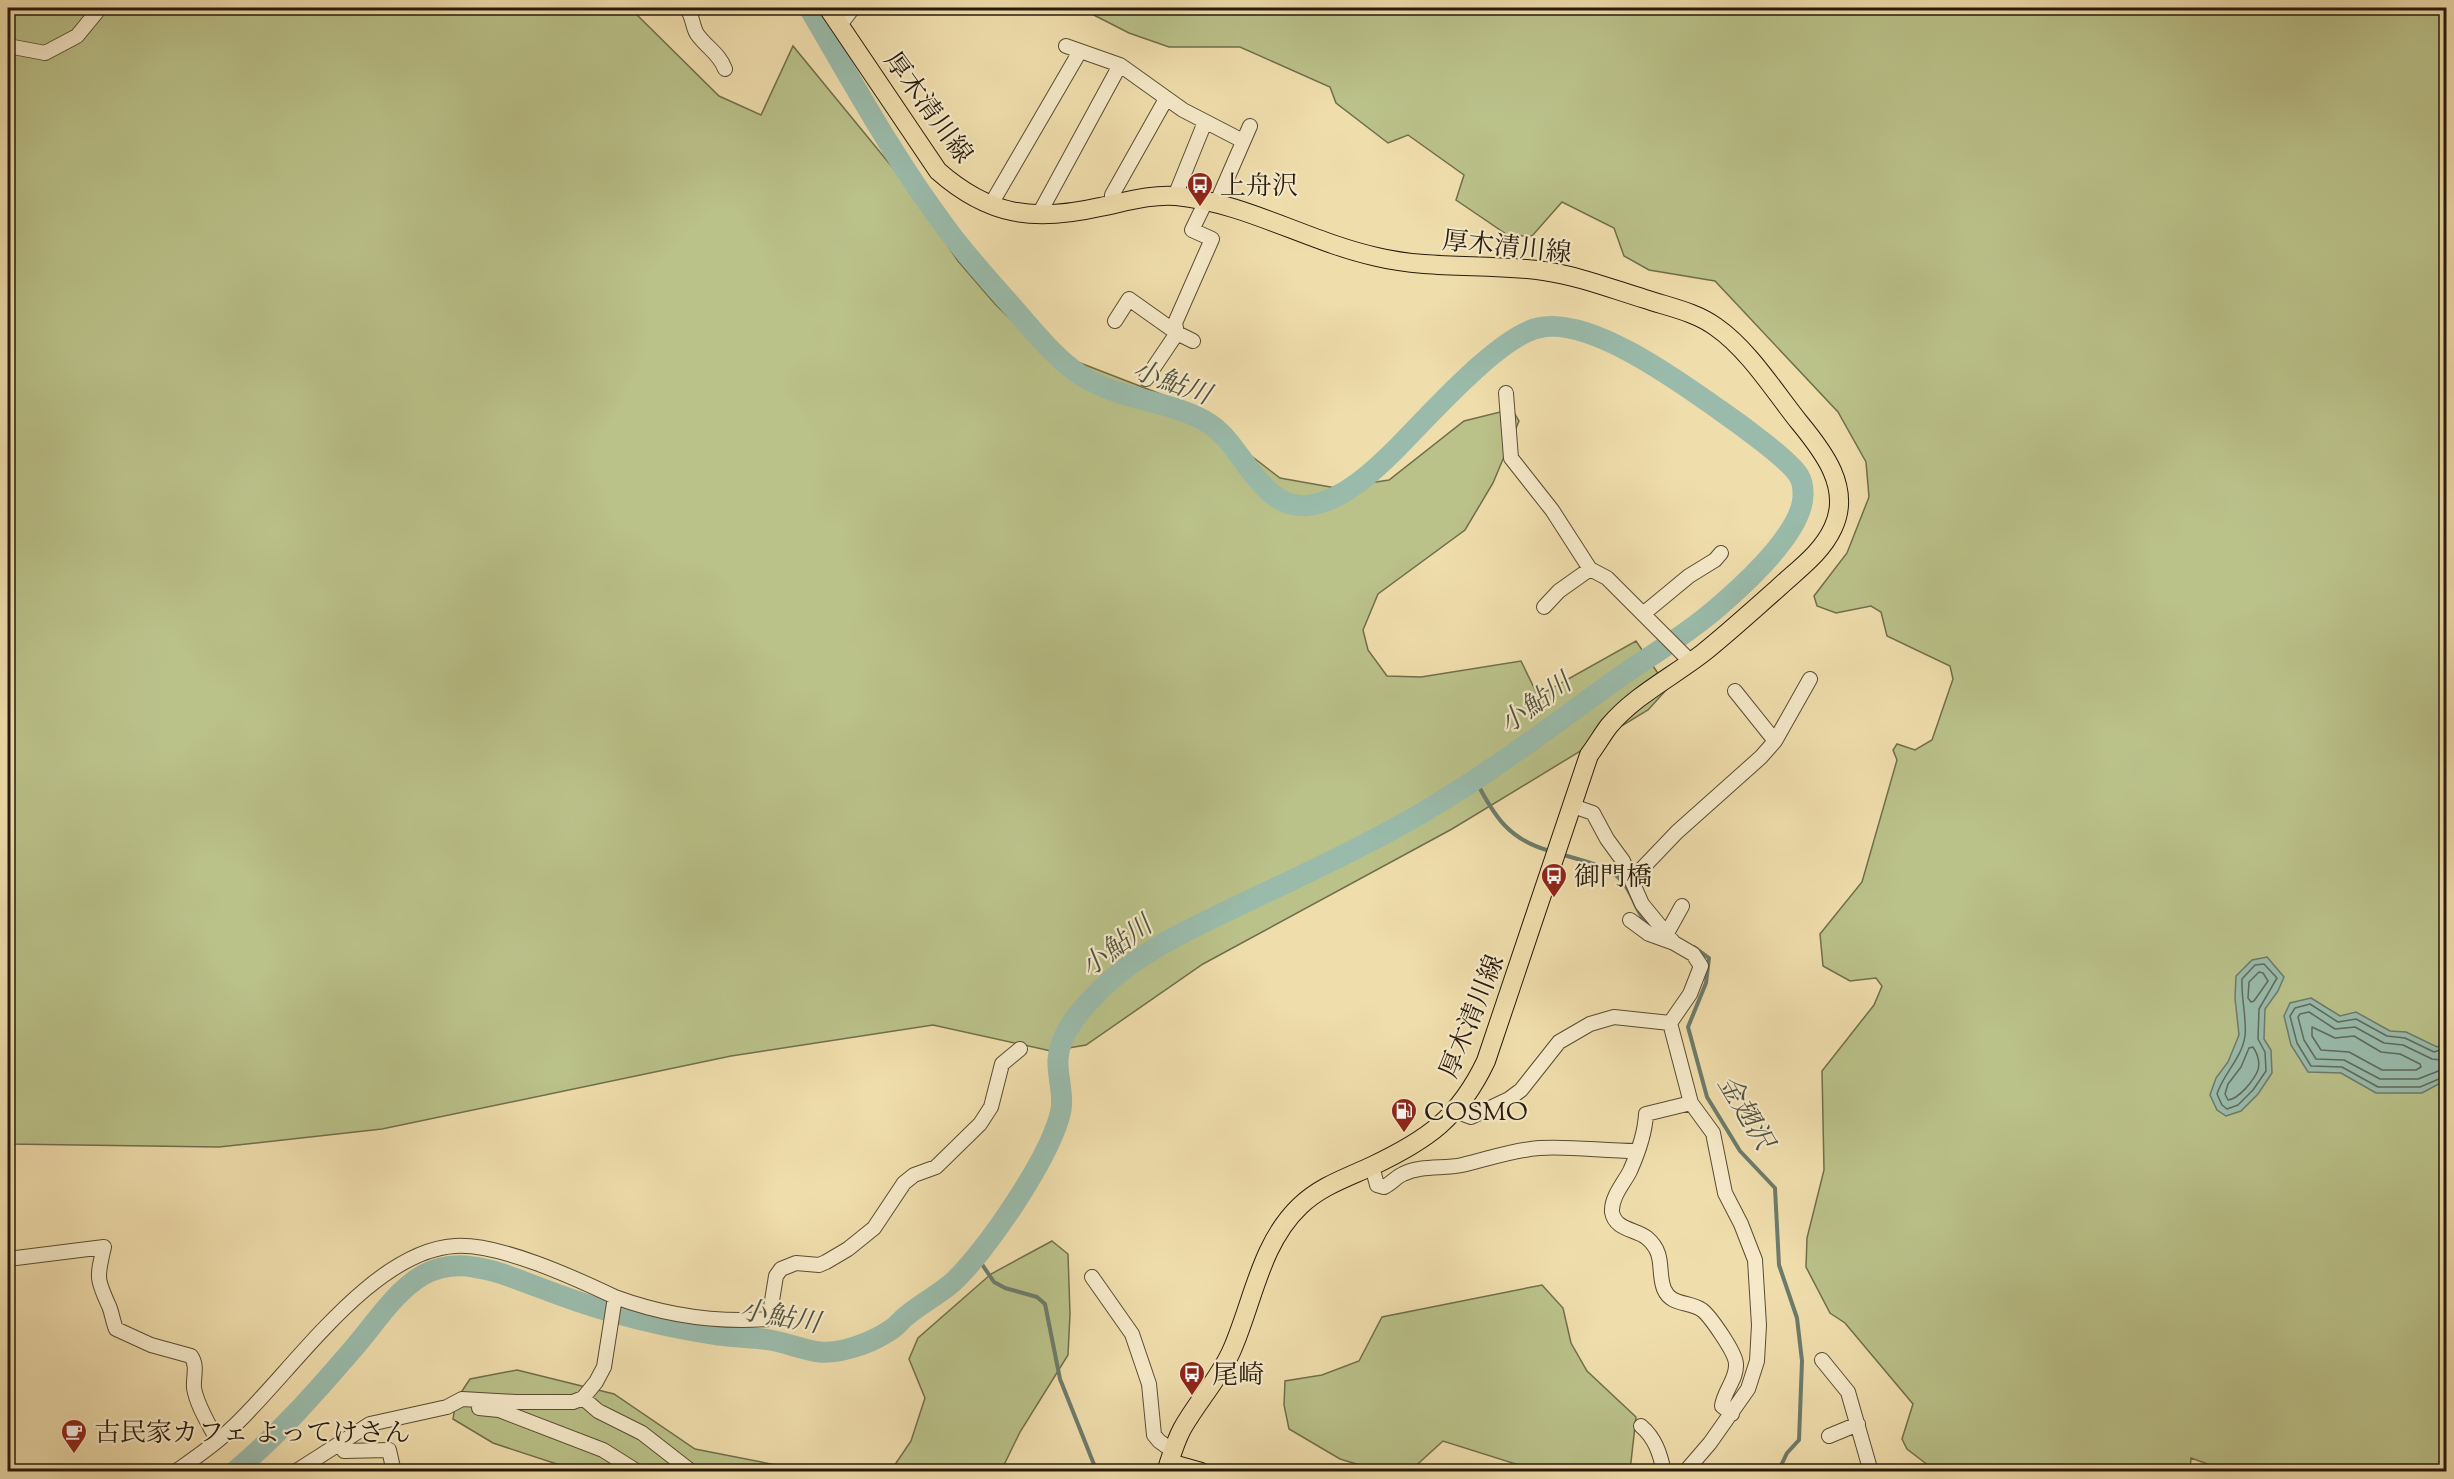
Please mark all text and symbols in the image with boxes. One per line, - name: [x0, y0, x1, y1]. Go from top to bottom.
- street label: 厚木清川線: [874, 45, 980, 172]
- place label: 上舟沢: [1220, 169, 1298, 206]
- bus stop icon: 上舟沢: [1185, 170, 1215, 208]
- street label: 厚木清川線: [1440, 223, 1573, 274]
- water label: 小鮎川: [1126, 352, 1219, 418]
- water label: 小鮎川: [1492, 664, 1583, 745]
- place label: 御門橋: [1574, 860, 1652, 897]
- bus stop icon: 御門橋: [1539, 861, 1569, 899]
- water label: 小鮎川: [1073, 906, 1164, 988]
- street label: 厚木清川線: [1432, 950, 1515, 1084]
- water label: 金翅沢: [1706, 1069, 1783, 1161]
- place label: COSMO: [1424, 1095, 1528, 1132]
- fuel station icon: COSMO: [1389, 1096, 1419, 1134]
- water label: 小鮎川: [736, 1292, 826, 1345]
- place label: 尾崎: [1212, 1358, 1264, 1395]
- bus stop icon: 尾崎: [1177, 1359, 1207, 1397]
- place label: 古民家カフェ よってけさん: [94, 1416, 410, 1453]
- cafe icon: 古民家カフェ よってけさん: [59, 1417, 89, 1455]

